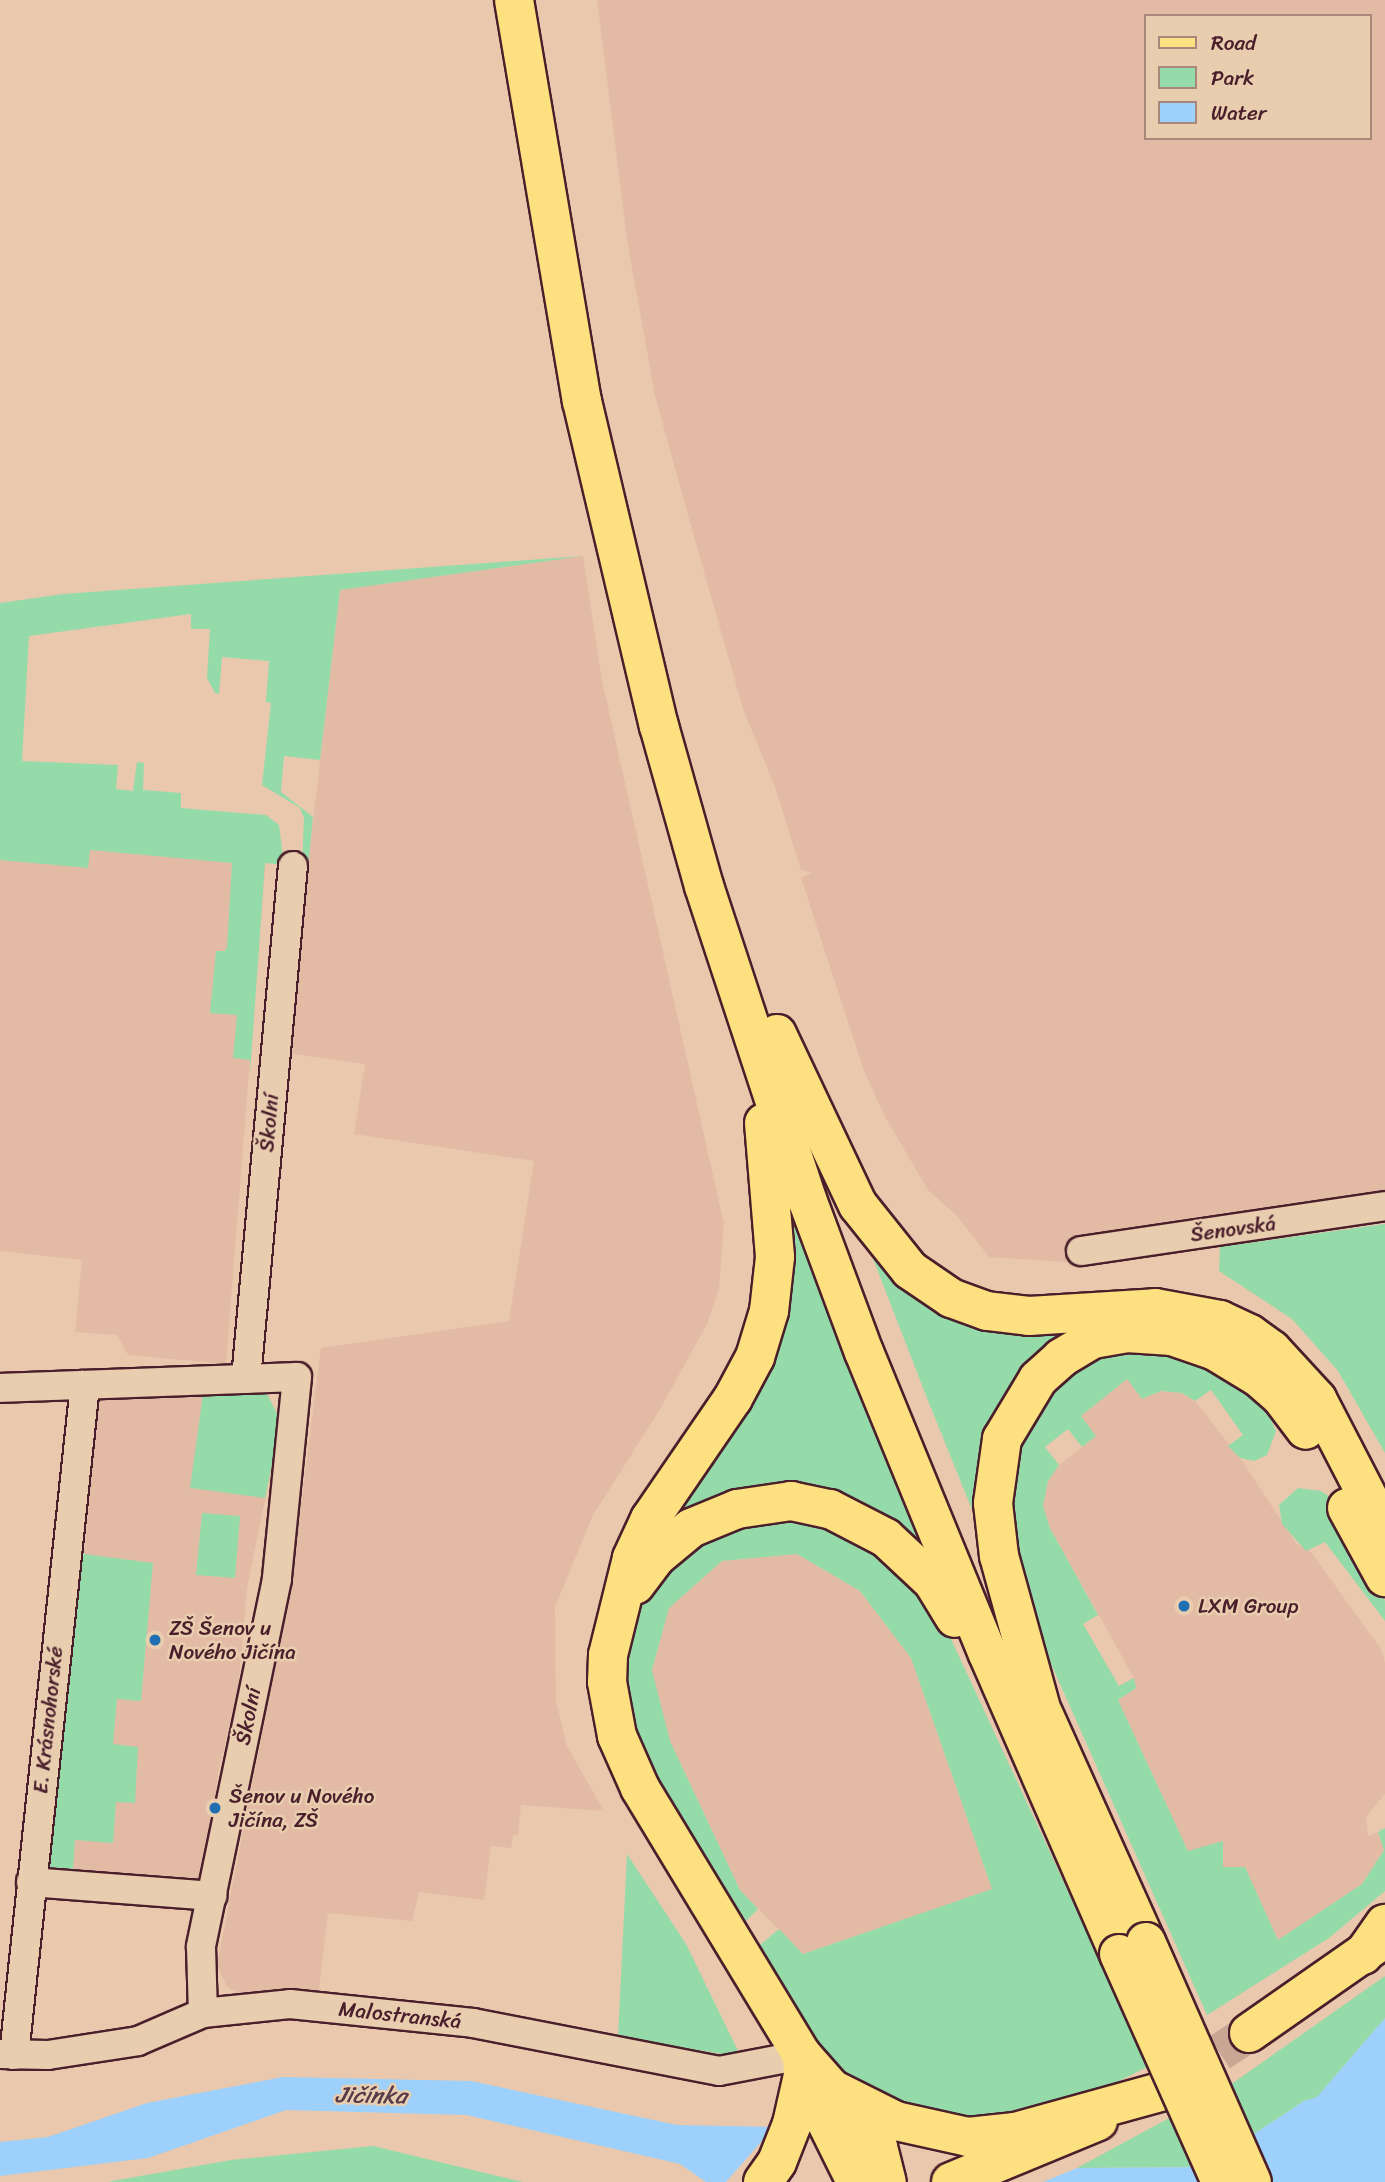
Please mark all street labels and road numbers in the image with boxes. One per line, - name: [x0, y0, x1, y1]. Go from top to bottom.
- street label: Školní: [254, 1093, 284, 1153]
- street label: Šenovská: [1189, 1211, 1277, 1247]
- street label: E. Krásnohorské: [28, 1645, 68, 1795]
- street label: Školní: [230, 1685, 266, 1747]
- street label: Malostranská: [337, 1996, 463, 2034]

